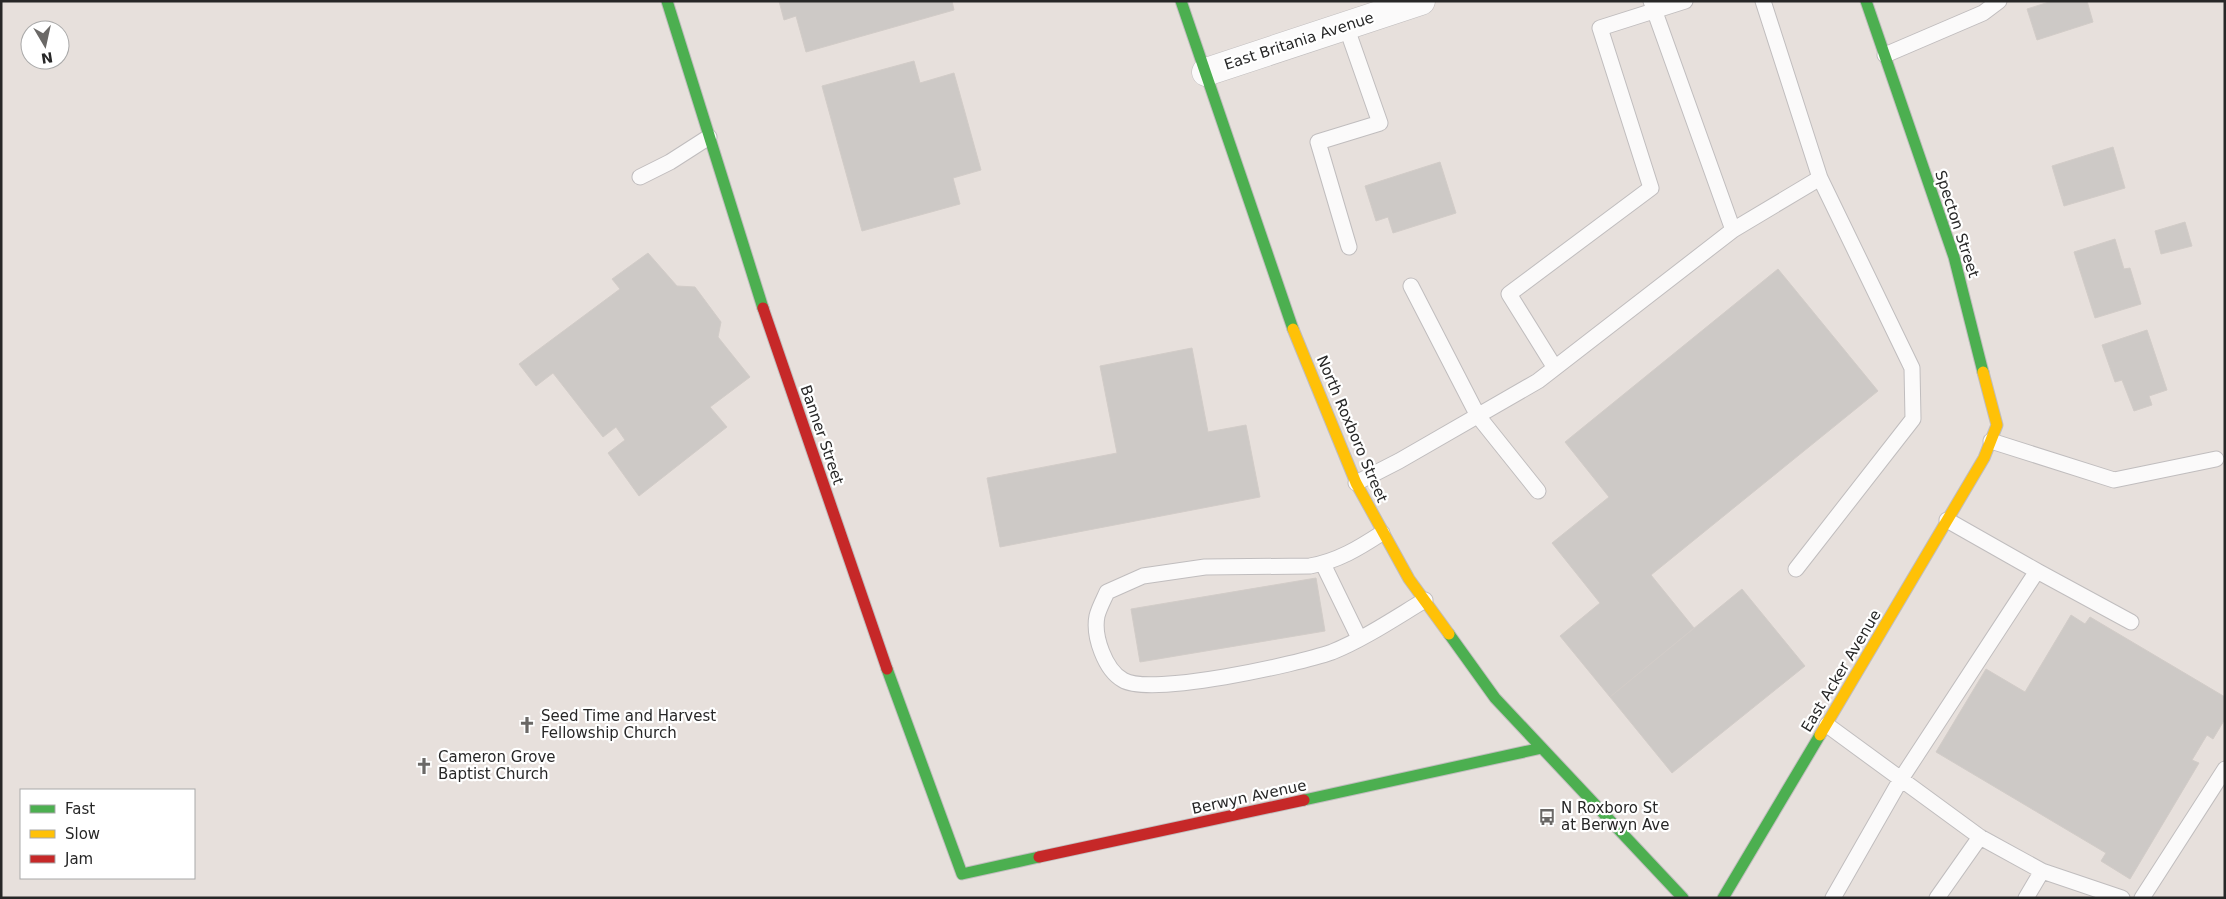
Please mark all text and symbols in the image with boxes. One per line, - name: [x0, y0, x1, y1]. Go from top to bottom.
- street label: East Britania Avenue: [1222, 8, 1376, 74]
- north arrow: [20, 20, 70, 70]
- text: N: [40, 49, 54, 67]
- street label: Specton Street: [1931, 168, 1983, 280]
- street label: North Roxboro Street: [1313, 353, 1391, 505]
- street label: Banner Street: [797, 383, 848, 487]
- street label: East Acker Avenue: [1797, 607, 1885, 735]
- place label: Seed Time and Harvest Fellowship Church: [541, 707, 716, 742]
- church icon: Seed Time and Harvest Fellowship Church: [517, 715, 537, 735]
- place label: Cameron Grove Baptist Church: [438, 748, 556, 783]
- church icon: Cameron Grove Baptist Church: [414, 756, 434, 776]
- street label: Berwyn Avenue: [1190, 776, 1308, 818]
- legend: [20, 789, 195, 879]
- place label: N Roxboro St at Berwyn Ave: [1561, 799, 1669, 834]
- text: Fast: [65, 800, 95, 818]
- bus stop icon: N Roxboro St at Berwyn Ave: [1537, 807, 1557, 827]
- text: Slow: [65, 825, 100, 843]
- text: Jam: [64, 850, 93, 868]

